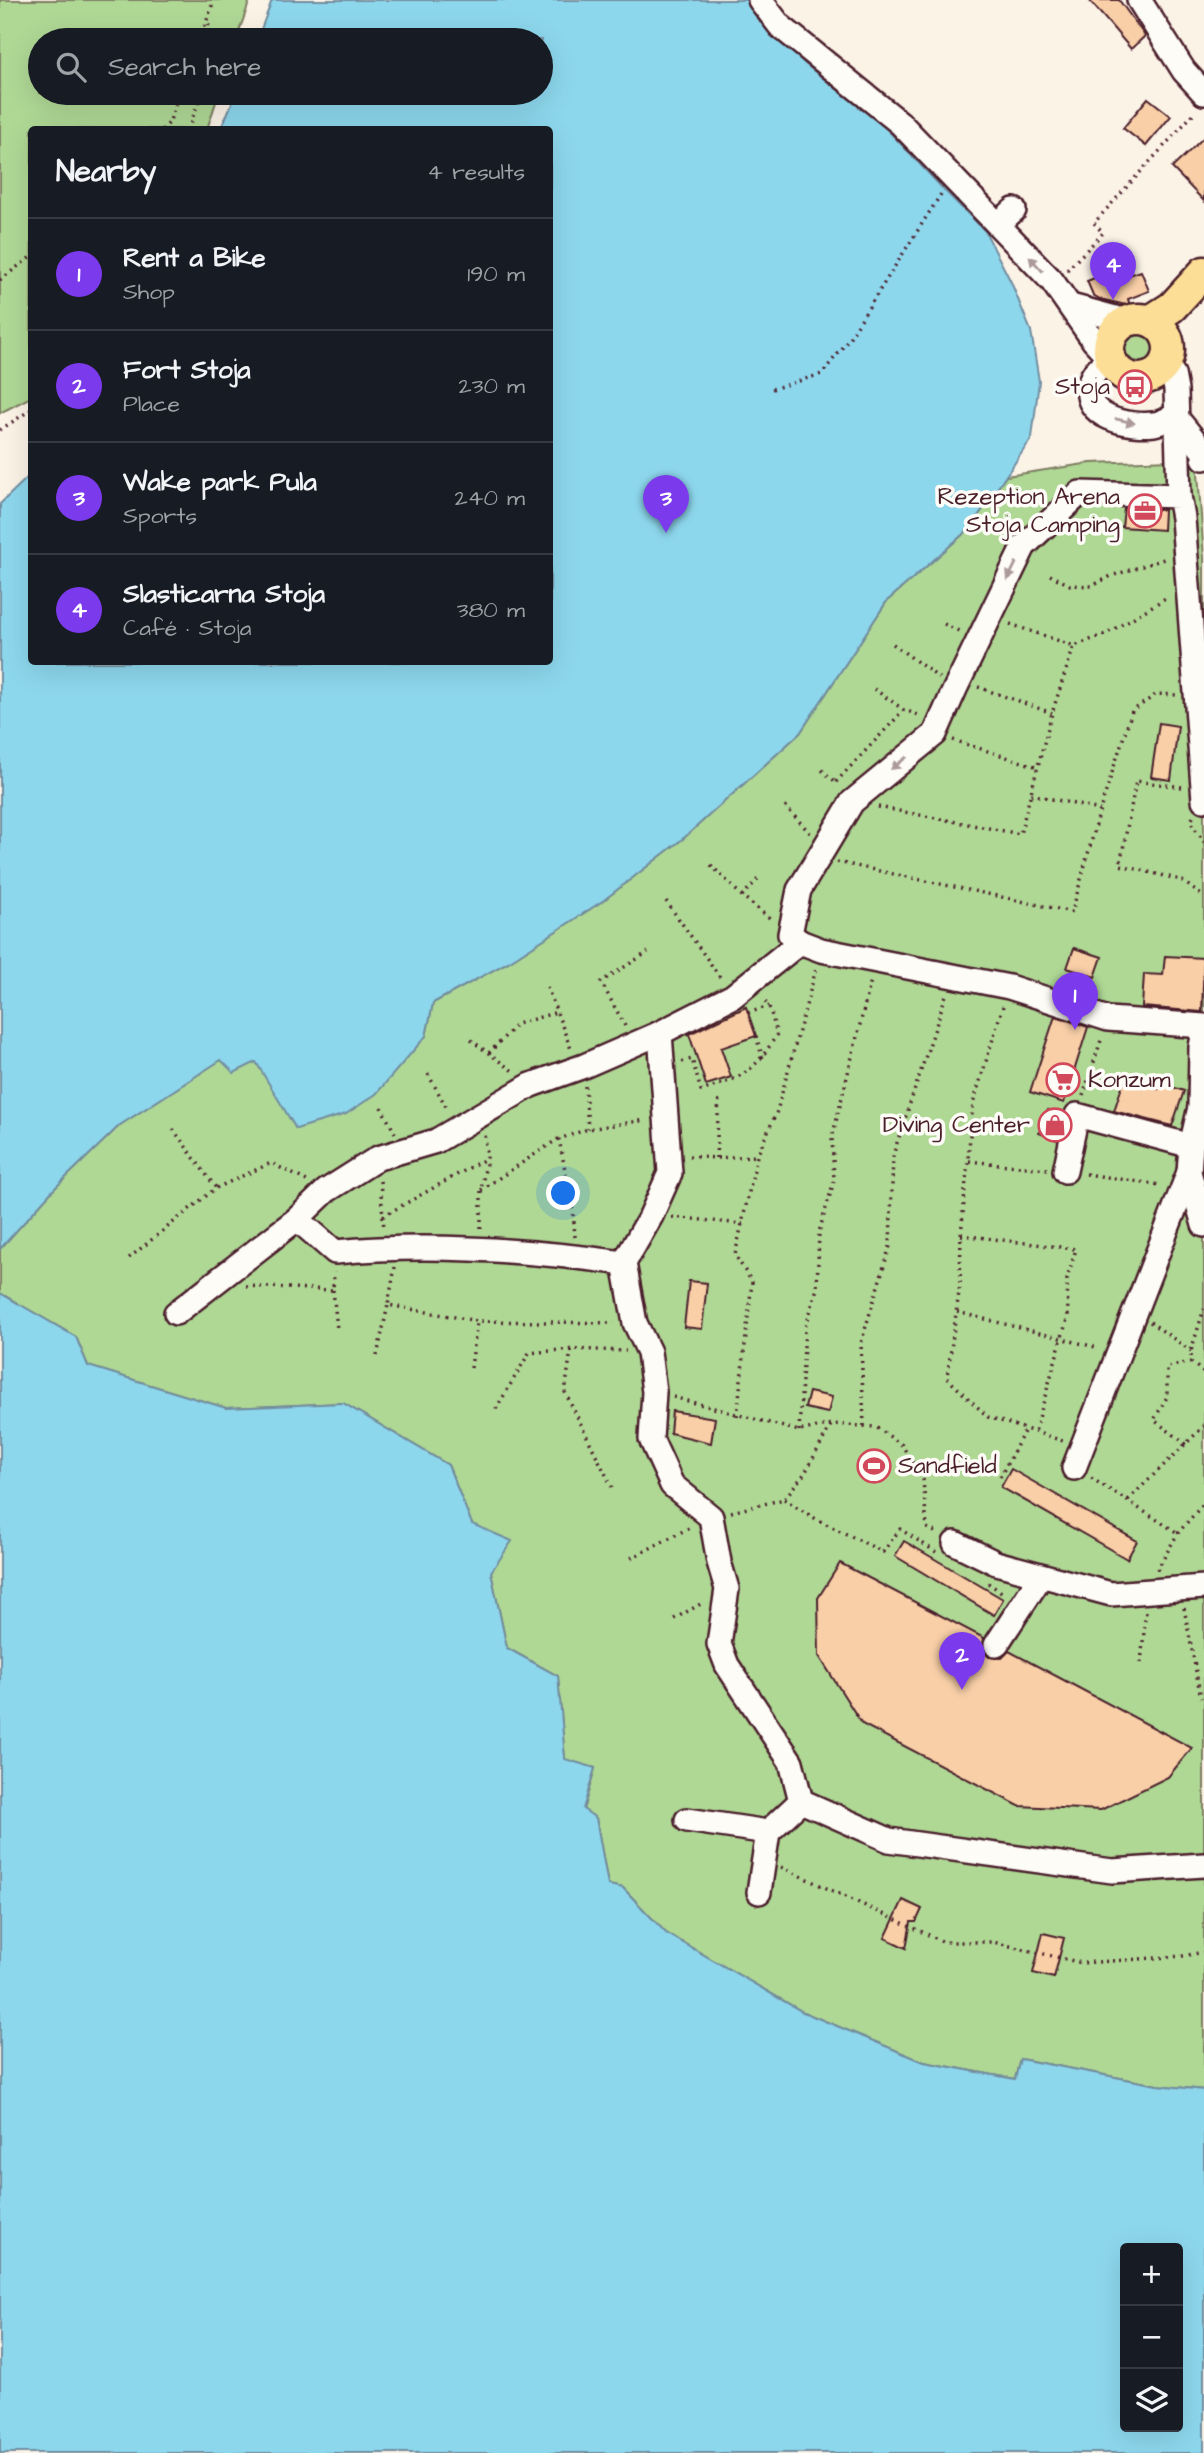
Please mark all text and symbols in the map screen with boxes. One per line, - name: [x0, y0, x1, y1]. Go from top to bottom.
- search box: [28, 28, 553, 105]
- icon: search: [52, 48, 90, 86]
- text: Search here: [108, 49, 261, 85]
- text: Nearby: [56, 151, 156, 193]
- text: 4 results: [427, 156, 525, 188]
- text: Rent a Bike: [123, 240, 266, 276]
- pin: 4: [1090, 242, 1136, 300]
- one-way arrow: [1028, 255, 1044, 273]
- text: 1: [78, 258, 80, 290]
- text: 190 m: [467, 258, 525, 290]
- text: Shop: [123, 276, 175, 308]
- text: Fort Stoja: [123, 352, 251, 388]
- bus stop icon: Stoja: [1116, 368, 1154, 406]
- text: 2: [72, 370, 86, 402]
- text: 230 m: [459, 370, 525, 402]
- place label: Stoja: [1055, 370, 1110, 404]
- text: Place: [123, 388, 180, 420]
- one-way arrow: [1114, 416, 1136, 427]
- text: Wake park Pula: [123, 464, 317, 500]
- pin: 3: [643, 475, 689, 533]
- place label: Rezeption Arena Stoja Camping: [937, 480, 1120, 543]
- text: 3: [73, 482, 85, 514]
- text: 240 m: [455, 482, 525, 514]
- office icon: Rezeption Arena Stoja Camping: [1126, 492, 1164, 530]
- text: Sports: [123, 500, 197, 532]
- one-way arrow: [1007, 561, 1018, 581]
- text: Slasticarna Stoja: [123, 576, 325, 612]
- text: 4: [71, 594, 87, 626]
- text: 380 m: [457, 594, 525, 626]
- text: Café · Stoja: [123, 612, 252, 644]
- one-way arrow: [890, 756, 908, 771]
- pin: 1: [1052, 972, 1098, 1030]
- supermarket icon: Konzum: [1044, 1061, 1082, 1099]
- place label: Konzum: [1088, 1063, 1171, 1097]
- shop icon: Diving Center: [1036, 1106, 1074, 1144]
- place label: Diving Center: [883, 1108, 1030, 1143]
- your location: [546, 1176, 580, 1210]
- sports icon: Sandfield: [855, 1447, 893, 1485]
- place label: Sandfield: [898, 1449, 997, 1483]
- pin: 2: [939, 1632, 985, 1690]
- map controls: [1120, 2243, 1183, 2432]
- button: +: [1120, 2243, 1183, 2306]
- button: −: [1120, 2306, 1183, 2369]
- button: layers: [1120, 2369, 1183, 2432]

